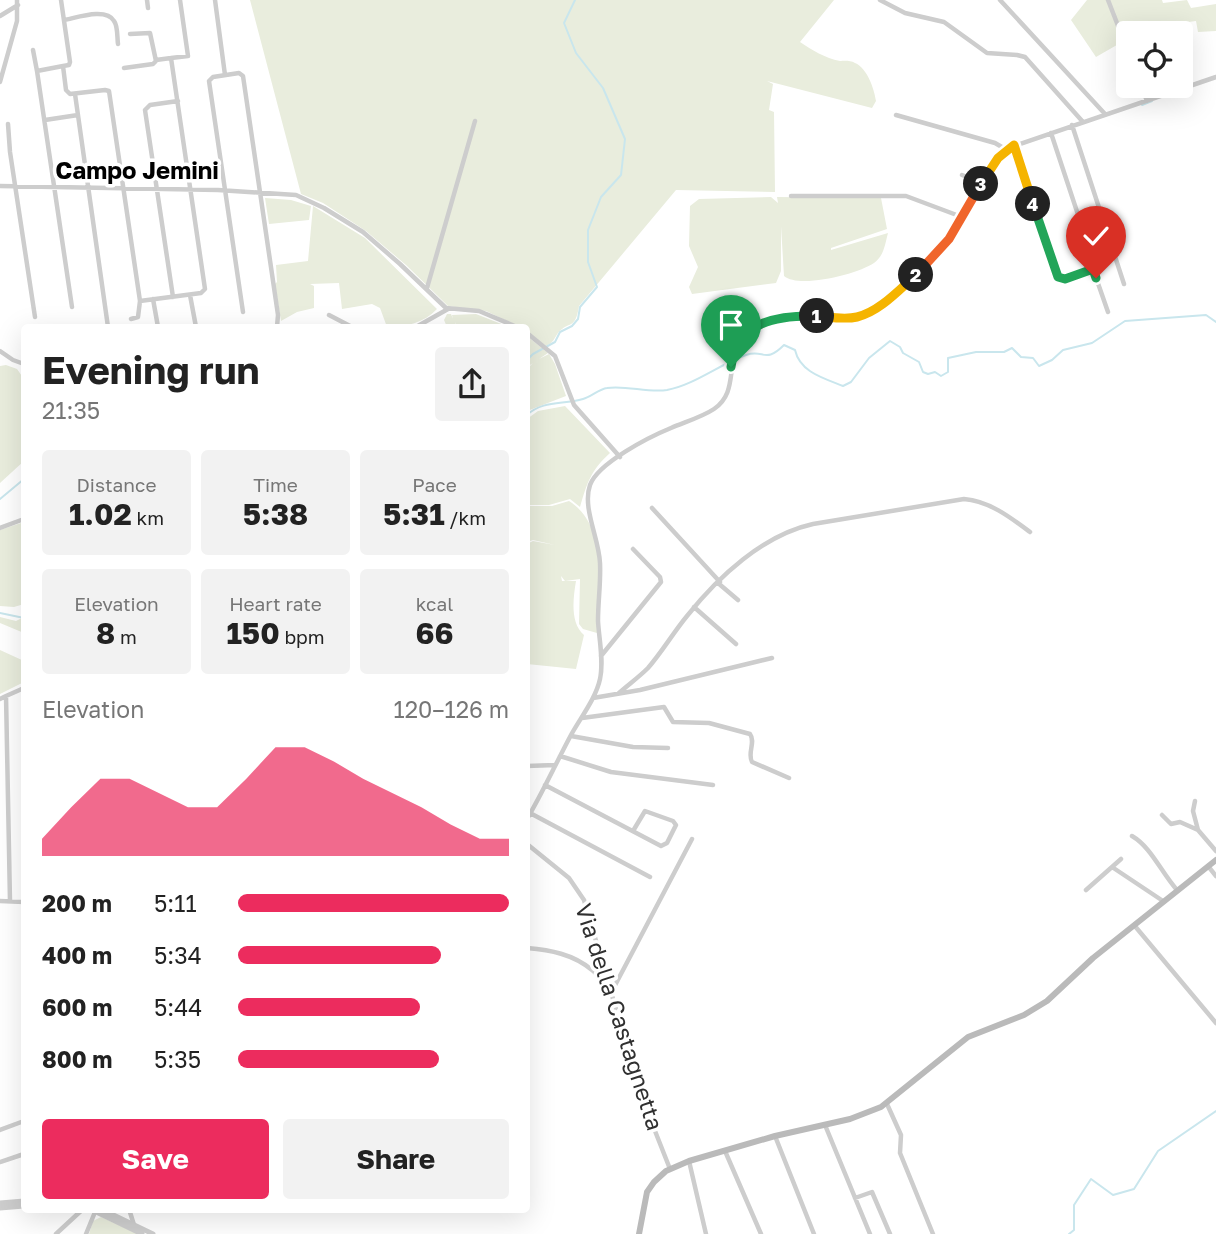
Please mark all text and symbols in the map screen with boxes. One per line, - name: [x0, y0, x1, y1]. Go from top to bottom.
- map controls: [1116, 21, 1193, 98]
- button: locate: [1116, 21, 1193, 98]
- district label: Campo Jemini: [55, 155, 219, 184]
- pin: 3: [964, 166, 998, 202]
- text: 3: [975, 172, 986, 195]
- pin: 4: [1016, 186, 1050, 222]
- text: 4: [1027, 192, 1038, 215]
- pin: [1066, 206, 1126, 278]
- icon: check: [1077, 217, 1115, 255]
- pin: 2: [898, 258, 934, 292]
- text: 2: [910, 263, 921, 286]
- pin: [701, 295, 761, 367]
- pin: 1: [800, 298, 834, 334]
- text: 1: [812, 304, 821, 327]
- icon: arrive: [712, 306, 750, 344]
- text: Evening run: [42, 347, 260, 392]
- button: share: [435, 347, 509, 421]
- text: 21:35: [42, 396, 100, 424]
- text: Distance: [77, 473, 156, 496]
- text: Time: [253, 473, 298, 496]
- text: Pace: [412, 473, 457, 496]
- text: 1.02: [69, 496, 132, 532]
- text: 5:38: [243, 496, 308, 532]
- text: 5:31: [383, 496, 445, 532]
- text: km: [132, 506, 164, 529]
- text: /km: [445, 506, 486, 529]
- text: Elevation: [74, 592, 159, 615]
- text: Heart rate: [229, 592, 322, 615]
- text: kcal: [416, 592, 453, 615]
- text: 8: [96, 615, 115, 651]
- text: 150: [226, 615, 280, 651]
- text: 66: [415, 615, 454, 651]
- text: m: [115, 625, 137, 648]
- text: bpm: [280, 625, 325, 648]
- text: Elevation: [42, 695, 144, 723]
- text: 120–126 m: [394, 695, 509, 723]
- text: 200 m: [42, 889, 112, 917]
- text: 5:11: [154, 889, 197, 917]
- street label: Via della Castagnetta: [570, 900, 670, 1134]
- text: 400 m: [42, 941, 112, 969]
- text: 5:34: [154, 941, 202, 969]
- text: 600 m: [42, 993, 112, 1021]
- text: 5:44: [154, 993, 202, 1021]
- text: 800 m: [42, 1045, 113, 1073]
- text: 5:35: [154, 1045, 201, 1073]
- button: Save: [42, 1119, 269, 1199]
- button: Share: [283, 1119, 509, 1199]

